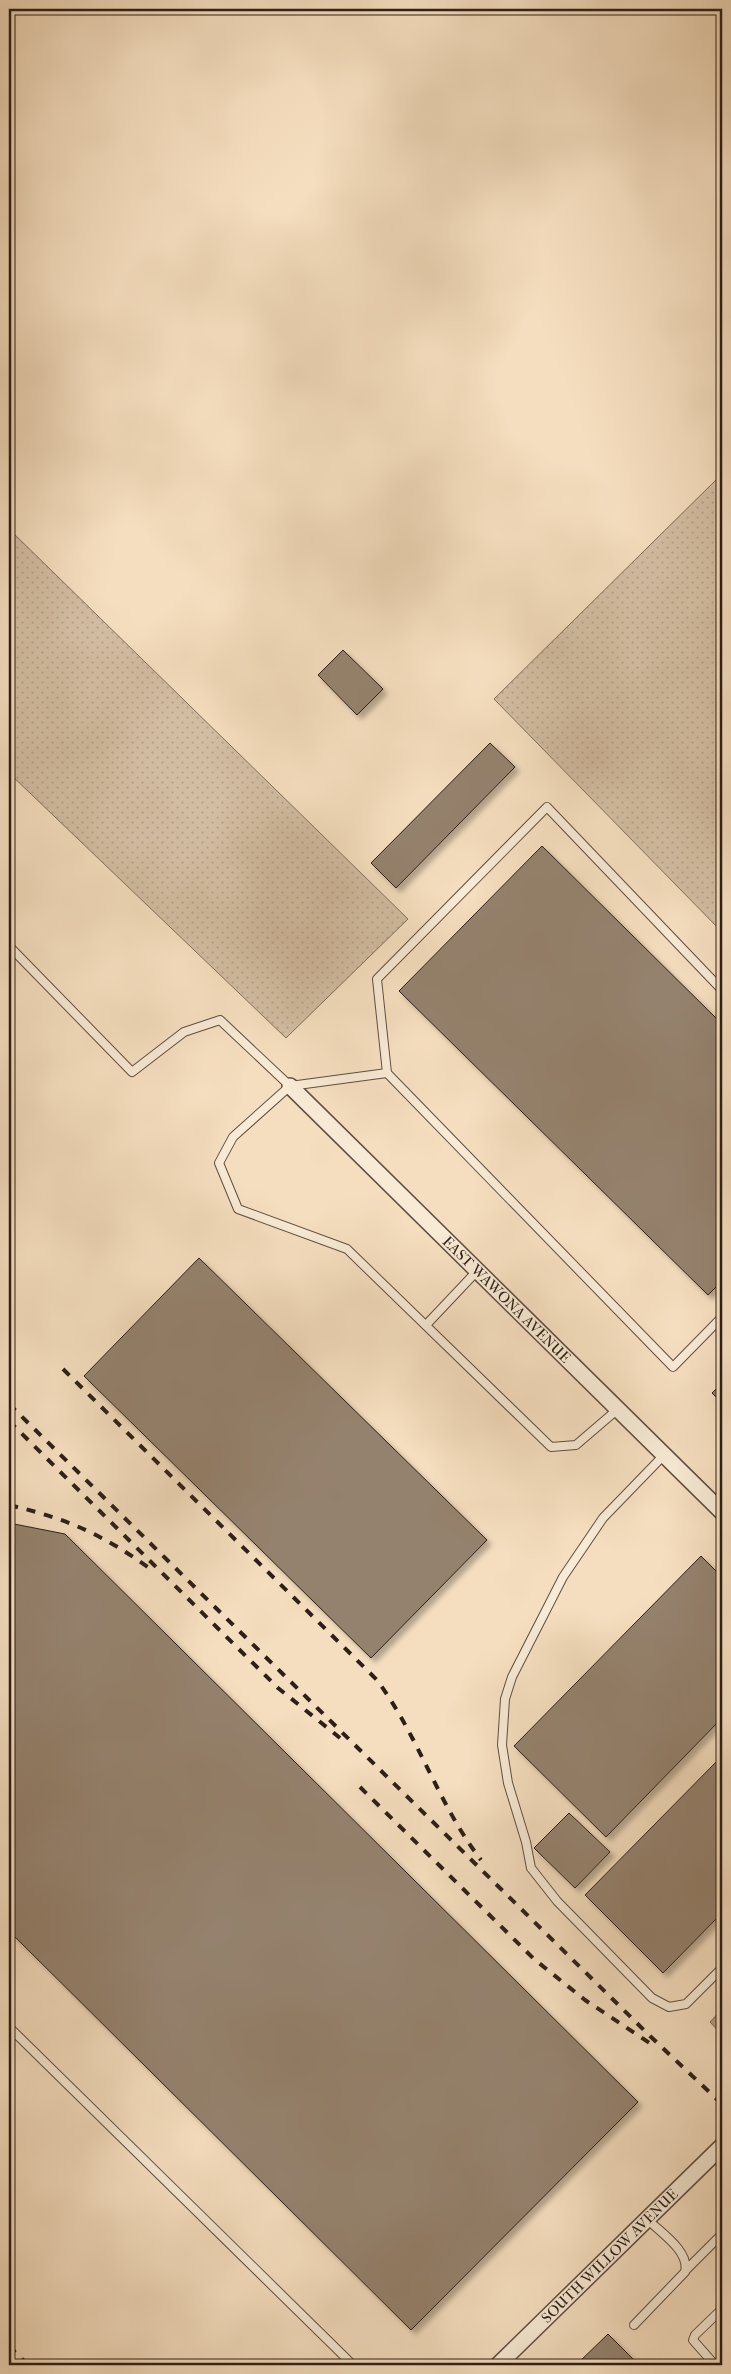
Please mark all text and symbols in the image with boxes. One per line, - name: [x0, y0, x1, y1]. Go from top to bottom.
- street label: EAST WAWONA AVENUE: [439, 1232, 574, 1366]
- street label: SOUTH WILLOW AVENUE: [537, 2185, 682, 2327]

